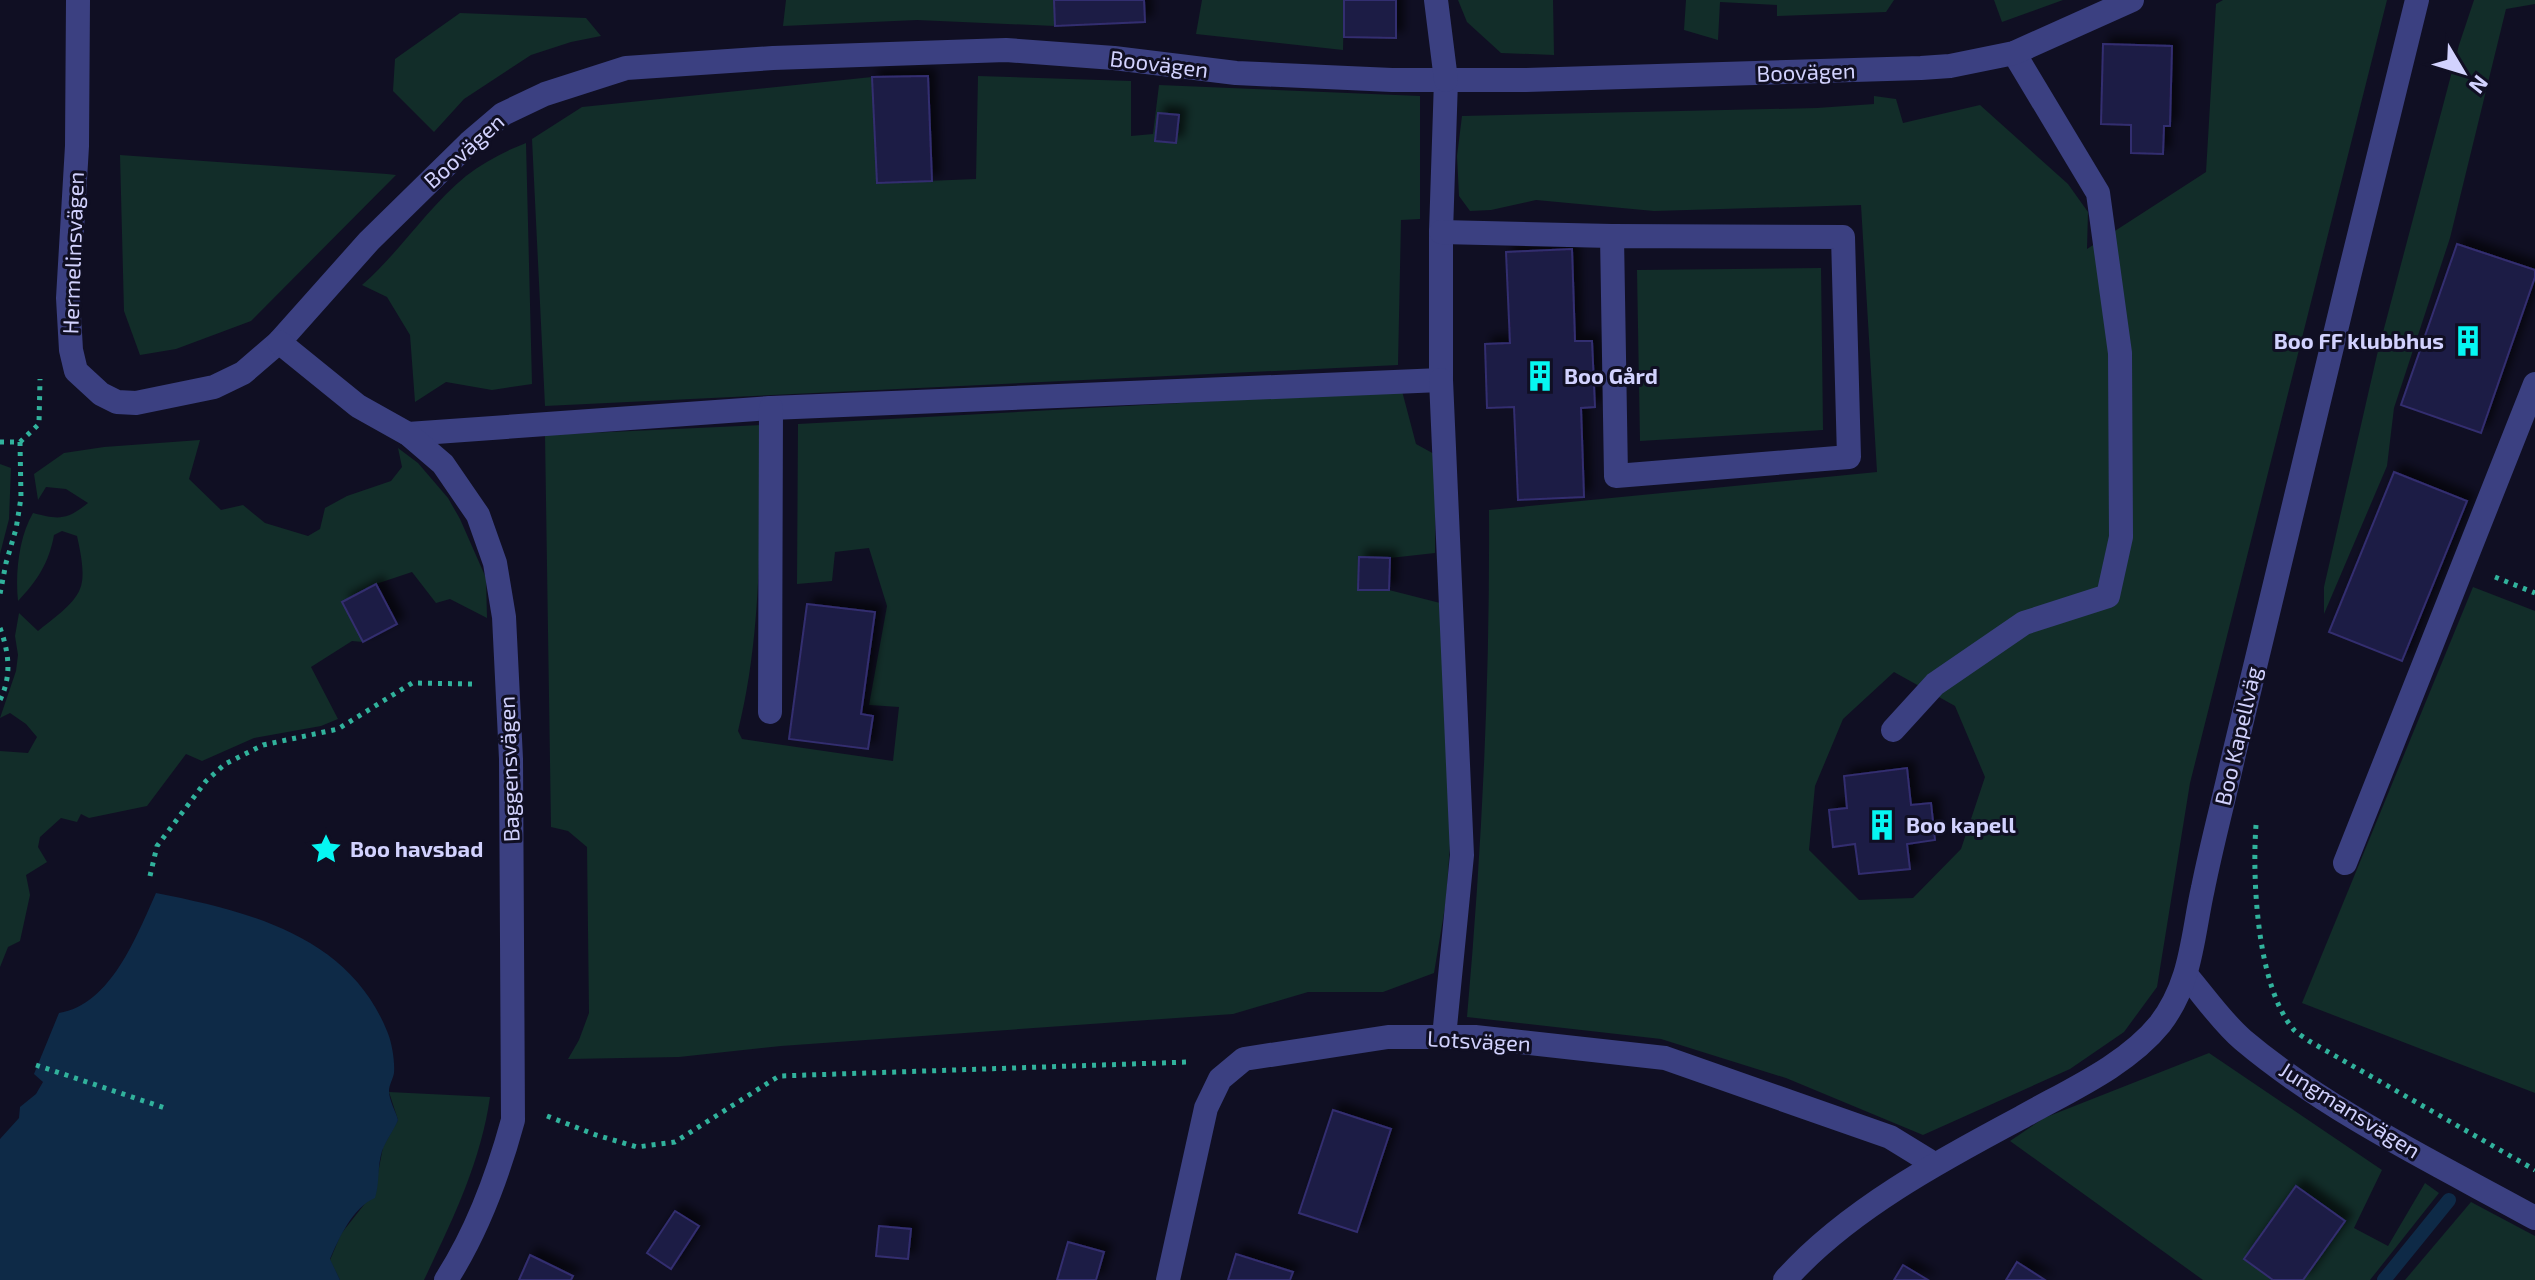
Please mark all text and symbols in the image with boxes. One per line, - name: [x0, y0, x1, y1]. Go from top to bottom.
- north arrow: [2423, 32, 2503, 112]
- street label: Boovägen: [1108, 44, 1210, 82]
- street label: Boovägen: [1756, 56, 1856, 86]
- text: N: [2464, 71, 2495, 99]
- street label: Boovägen: [418, 108, 509, 193]
- street label: Hermelinsvägen: [56, 171, 88, 335]
- building icon: Boo FF klubbhus: [2451, 324, 2485, 358]
- place label: Boo FF klubbhus: [2274, 327, 2444, 353]
- building icon: Boo Gård: [1523, 359, 1557, 393]
- place label: Boo Gård: [1564, 362, 1658, 388]
- street label: Boo Kapellväg: [2208, 664, 2266, 808]
- street label: Baggensvägen: [492, 695, 524, 843]
- building icon: Boo kapell: [1865, 808, 1899, 842]
- place label: Boo kapell: [1906, 811, 2016, 837]
- place icon: Boo havsbad: [309, 832, 343, 866]
- place label: Boo havsbad: [350, 835, 483, 861]
- street label: Lotsvägen: [1427, 1024, 1531, 1056]
- street label: Jungmansvägen: [2275, 1056, 2426, 1163]

